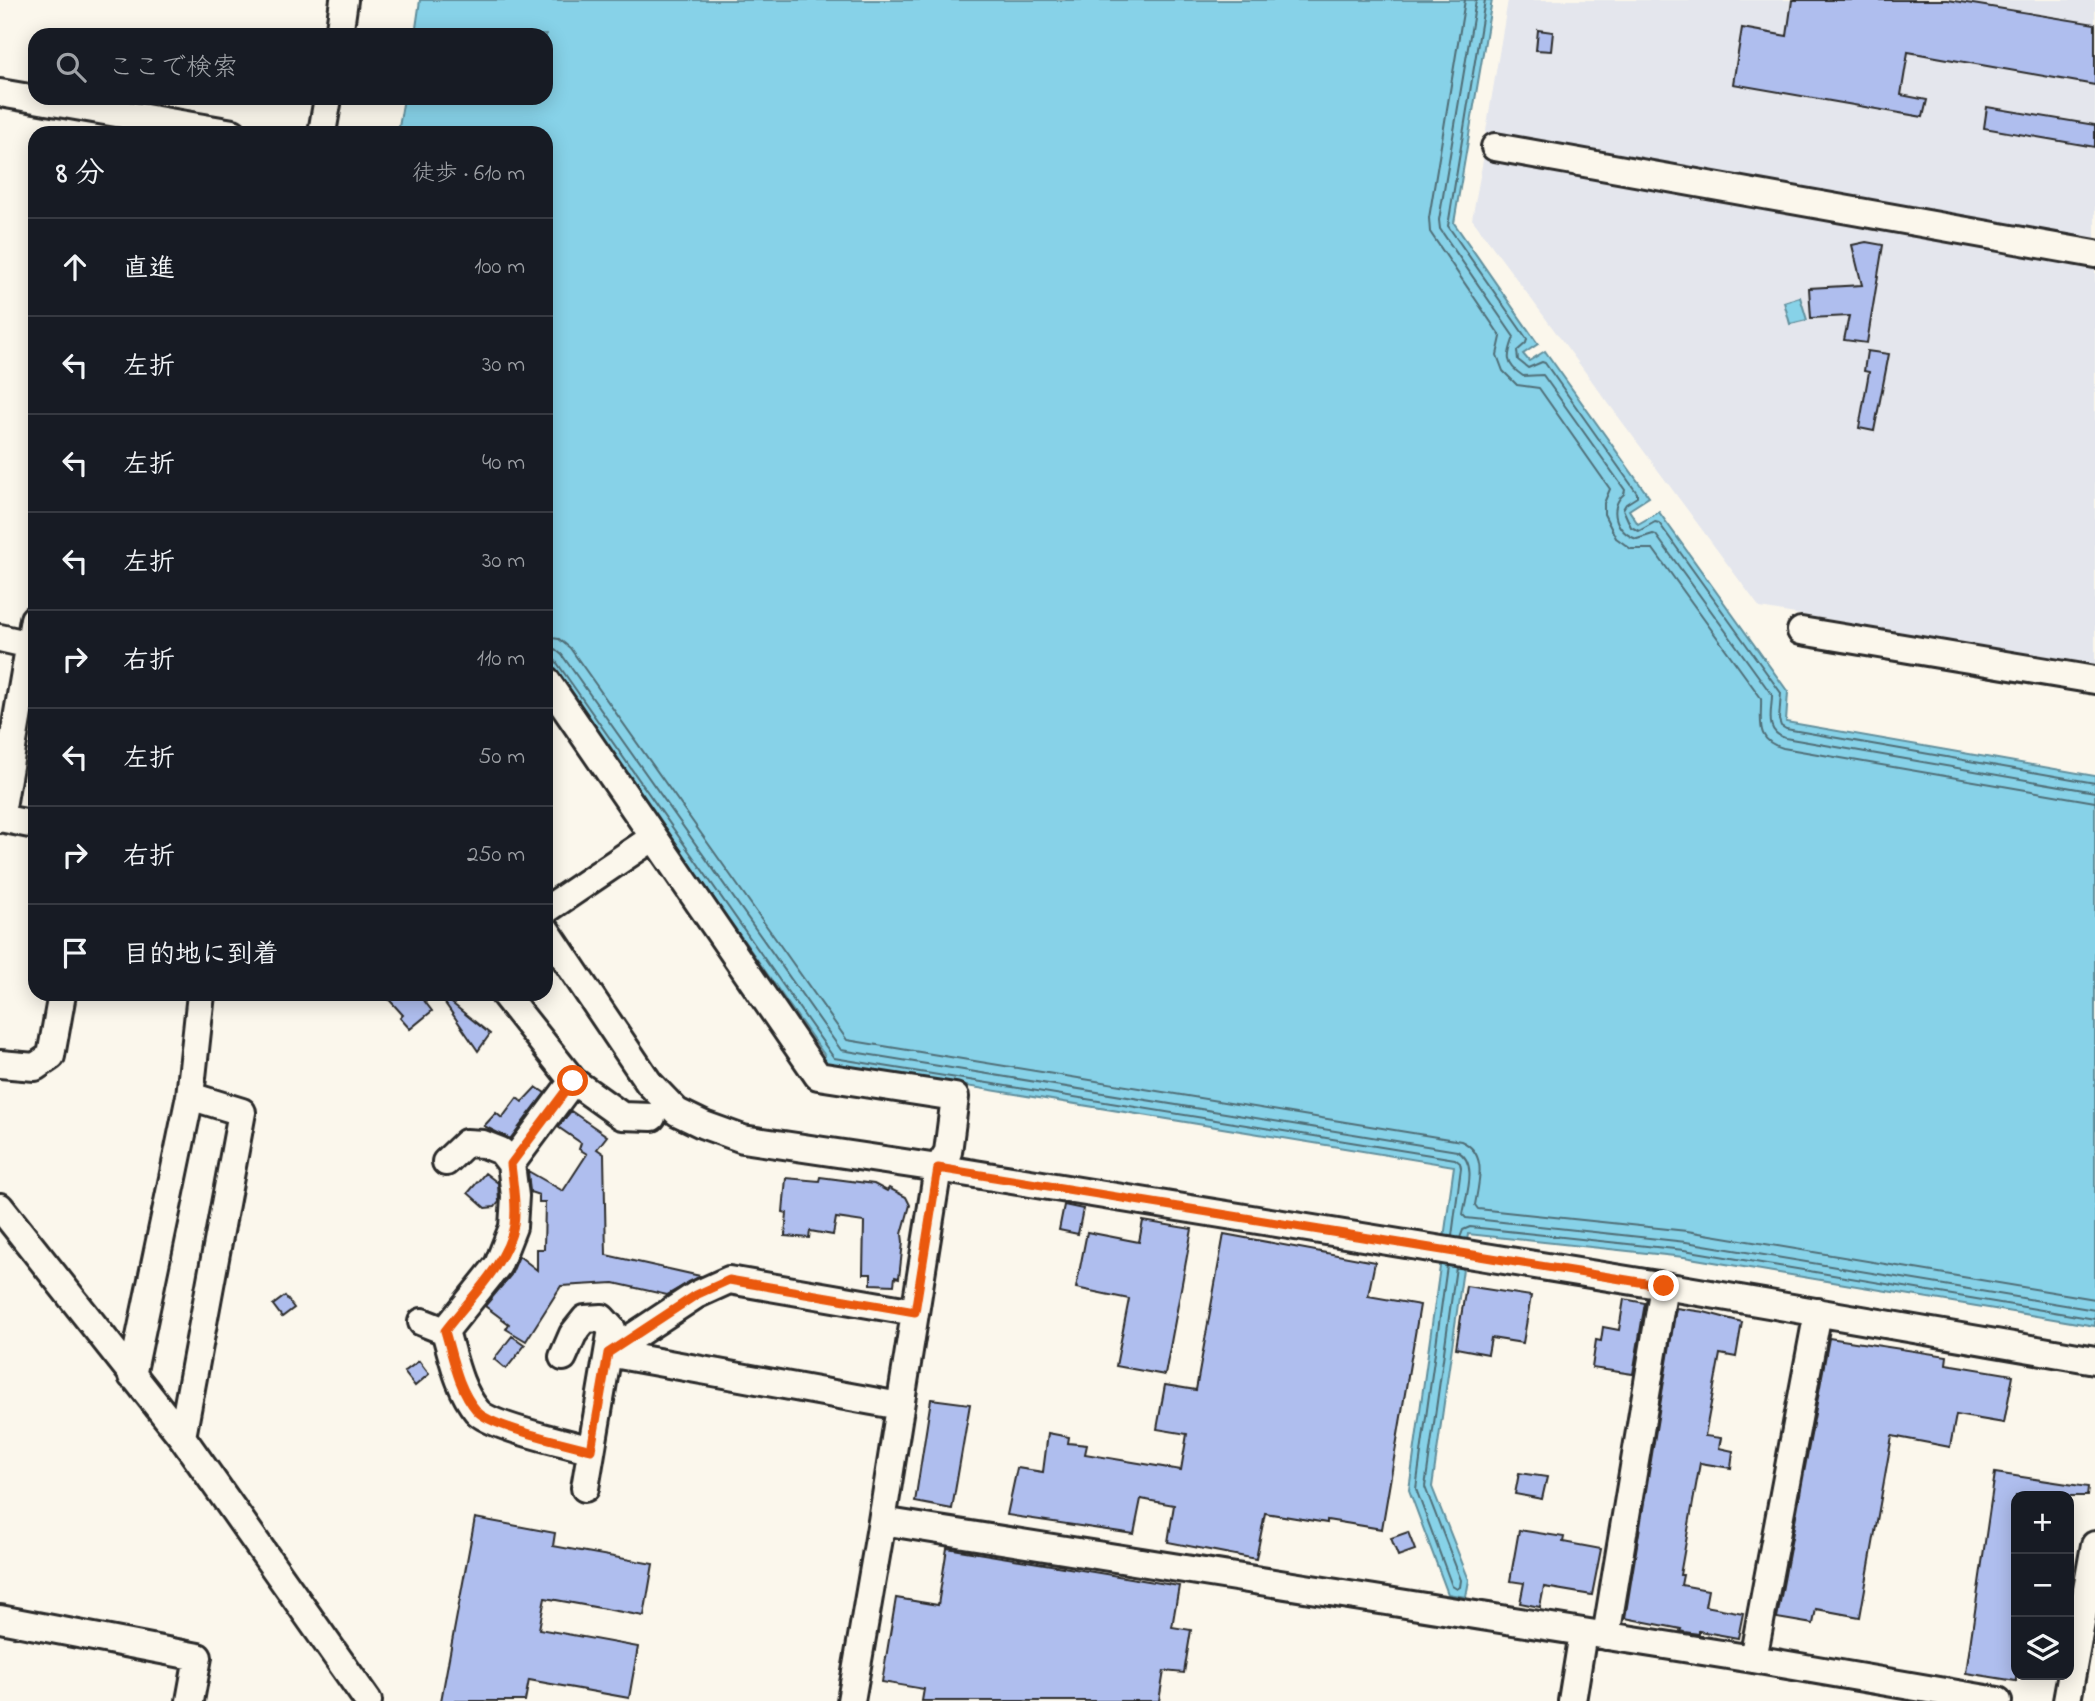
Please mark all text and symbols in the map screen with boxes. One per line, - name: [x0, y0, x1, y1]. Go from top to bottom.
- search box: [28, 28, 553, 105]
- icon: search: [52, 48, 90, 86]
- text: ここで検索: [108, 50, 238, 88]
- text: 8 分: [56, 153, 105, 197]
- text: 徒歩 · 610 m: [412, 158, 525, 191]
- icon: ahead: [56, 248, 94, 286]
- text: 直進: [123, 251, 175, 289]
- text: 100 m: [474, 251, 525, 284]
- icon: left: [56, 346, 94, 384]
- text: 左折: [123, 349, 175, 387]
- text: 30 m: [482, 349, 525, 382]
- icon: left: [56, 444, 94, 482]
- text: 左折: [123, 447, 175, 485]
- text: 40 m: [482, 447, 525, 480]
- icon: left: [56, 542, 94, 580]
- text: 左折: [123, 545, 175, 583]
- text: 30 m: [482, 545, 525, 578]
- icon: right: [56, 640, 94, 678]
- text: 右折: [123, 643, 175, 681]
- text: 110 m: [477, 643, 525, 676]
- icon: left: [56, 738, 94, 776]
- text: 左折: [123, 741, 175, 779]
- text: 50 m: [478, 741, 525, 774]
- icon: right: [56, 836, 94, 874]
- text: 右折: [123, 839, 175, 877]
- text: 250 m: [467, 839, 525, 872]
- icon: arrive: [56, 934, 94, 972]
- text: 目的地に到着: [123, 937, 279, 975]
- route start: [557, 1065, 588, 1096]
- route end: [1648, 1270, 1679, 1301]
- map controls: [2011, 1491, 2074, 1680]
- button: +: [2011, 1491, 2074, 1554]
- button: −: [2011, 1554, 2074, 1617]
- button: layers: [2011, 1617, 2074, 1680]

